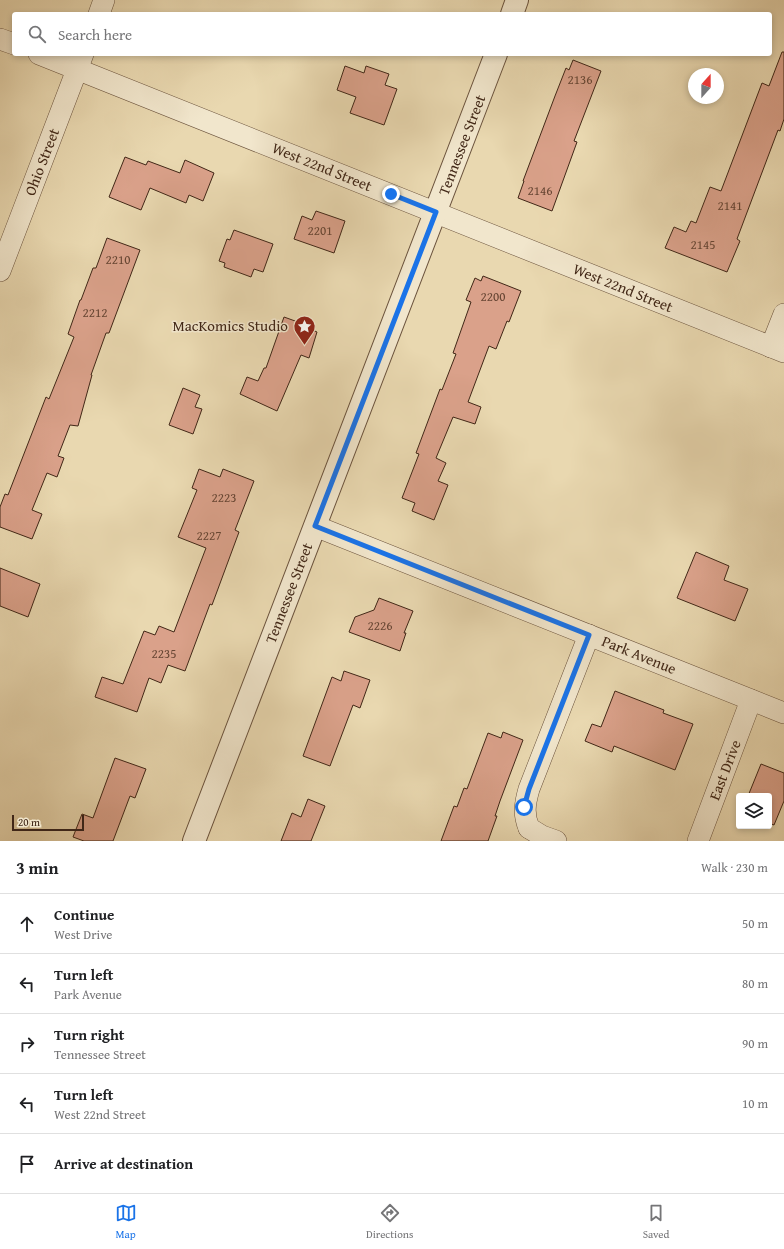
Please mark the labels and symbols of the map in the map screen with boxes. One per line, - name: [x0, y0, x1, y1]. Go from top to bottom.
- north arrow: [688, 68, 724, 104]
- house number: 2136: [567, 70, 593, 89]
- street label: Tennessee Street: [433, 91, 491, 198]
- street label: Ohio Street: [19, 124, 64, 199]
- street label: West 22nd Street: [269, 137, 376, 196]
- house number: 2146: [527, 181, 553, 200]
- route end: [382, 185, 400, 203]
- house number: 2141: [717, 196, 743, 215]
- house number: 2201: [307, 221, 333, 240]
- house number: 2145: [690, 235, 716, 254]
- house number: 2210: [105, 250, 131, 269]
- street label: West 22nd Street: [570, 258, 677, 317]
- house number: 2200: [480, 287, 506, 306]
- house number: 2212: [82, 303, 108, 322]
- place icon: MacKomics Studio: [291, 313, 317, 346]
- place label: MacKomics Studio: [172, 315, 288, 336]
- house number: 2223: [211, 488, 237, 507]
- house number: 2227: [196, 526, 222, 545]
- street label: Tennessee Street: [260, 539, 318, 646]
- house number: 2226: [367, 616, 393, 635]
- street label: Park Avenue: [599, 630, 679, 679]
- house number: 2235: [151, 644, 177, 663]
- street label: East Drive: [703, 737, 746, 803]
- route start: [515, 798, 533, 816]
- scale bar: [12, 813, 84, 832]

